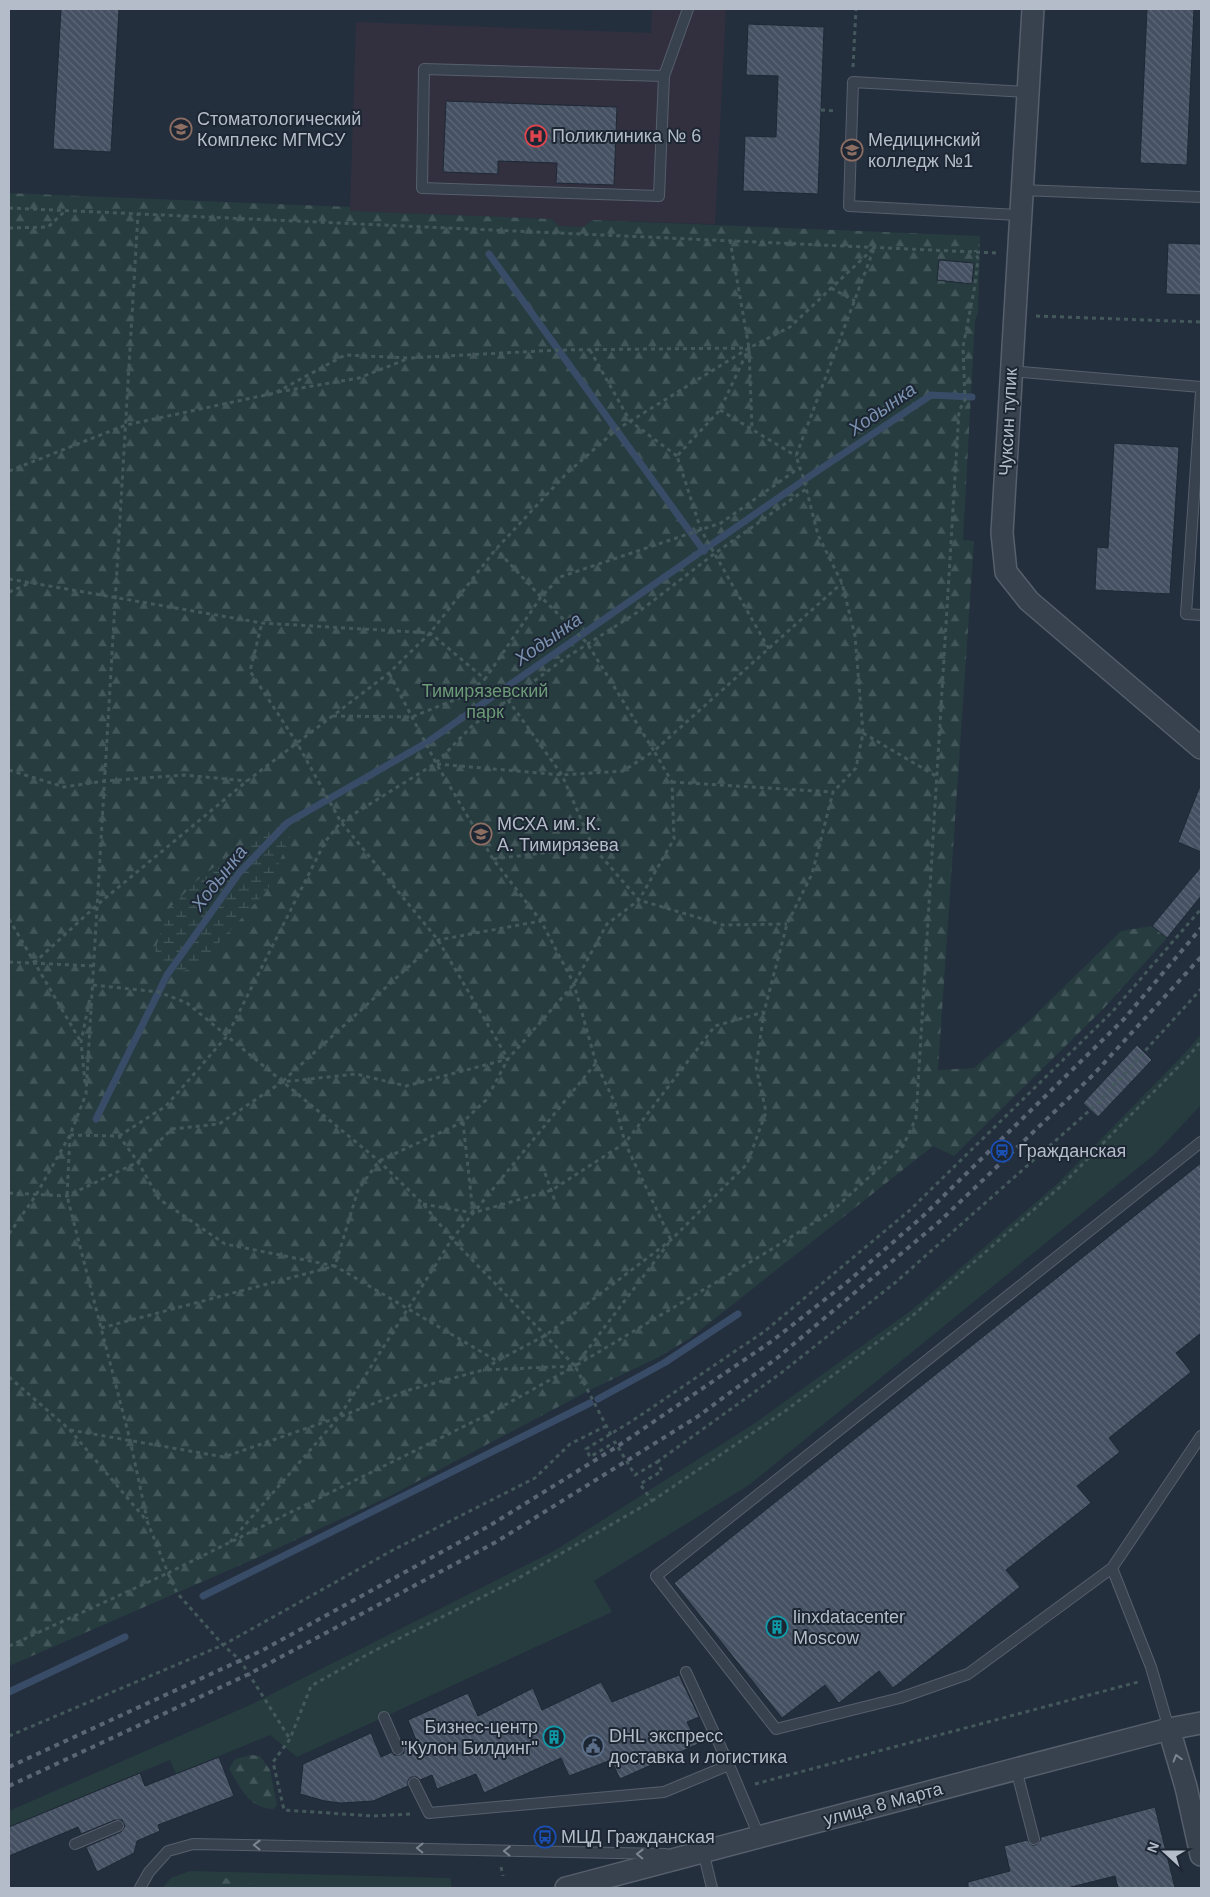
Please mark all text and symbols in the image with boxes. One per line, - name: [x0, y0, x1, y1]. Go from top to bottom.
- place label: Стоматологический Комплекс МГМСУ: [197, 109, 361, 150]
- school or university icon: Стоматологический Комплекс МГМСУ: [169, 117, 193, 141]
- hospital icon: Поликлиника № 6: [524, 124, 548, 148]
- place label: Поликлиника № 6: [552, 126, 701, 146]
- place label: Медицинский колледж №1: [868, 130, 981, 171]
- school or university icon: Медицинский колледж №1: [840, 138, 864, 162]
- street label: Чуксин тупик: [995, 367, 1021, 477]
- water label: Ходынка: [843, 378, 920, 440]
- water label: Ходынка: [509, 608, 586, 670]
- park label: Тимирязевский парк: [422, 681, 548, 722]
- place label: МСХА им. К. А. Тимирязева: [497, 814, 620, 855]
- school or university icon: МСХА им. К. А. Тимирязева: [469, 822, 493, 846]
- water label: Ходынка: [186, 841, 251, 916]
- station icon: Гражданская: [990, 1139, 1014, 1163]
- place label: Гражданская: [1018, 1141, 1126, 1161]
- place label: linxdatacenter Moscow: [793, 1607, 905, 1648]
- building icon: linxdatacenter Moscow: [765, 1615, 789, 1639]
- place label: Бизнес-центр "Кулон Билдинг": [401, 1717, 538, 1758]
- building icon: Бизнес-центр "Кулон Билдинг": [542, 1725, 566, 1749]
- place label: DHL экспресс доставка и логистика: [609, 1726, 788, 1767]
- public building icon: DHL экспресс доставка и логистика: [581, 1734, 605, 1758]
- one-way arrow: [1173, 1755, 1183, 1763]
- street label: улица 8 Марта: [821, 1778, 946, 1829]
- bus stop icon: МЦД Гражданская: [533, 1825, 557, 1849]
- place label: МЦД Гражданская: [561, 1827, 715, 1847]
- north arrow: [1140, 1827, 1190, 1877]
- one-way arrow: [253, 1840, 260, 1850]
- text: N: [1144, 1840, 1162, 1855]
- one-way arrow: [415, 1843, 423, 1853]
- one-way arrow: [502, 1846, 510, 1856]
- one-way arrow: [636, 1849, 644, 1859]

